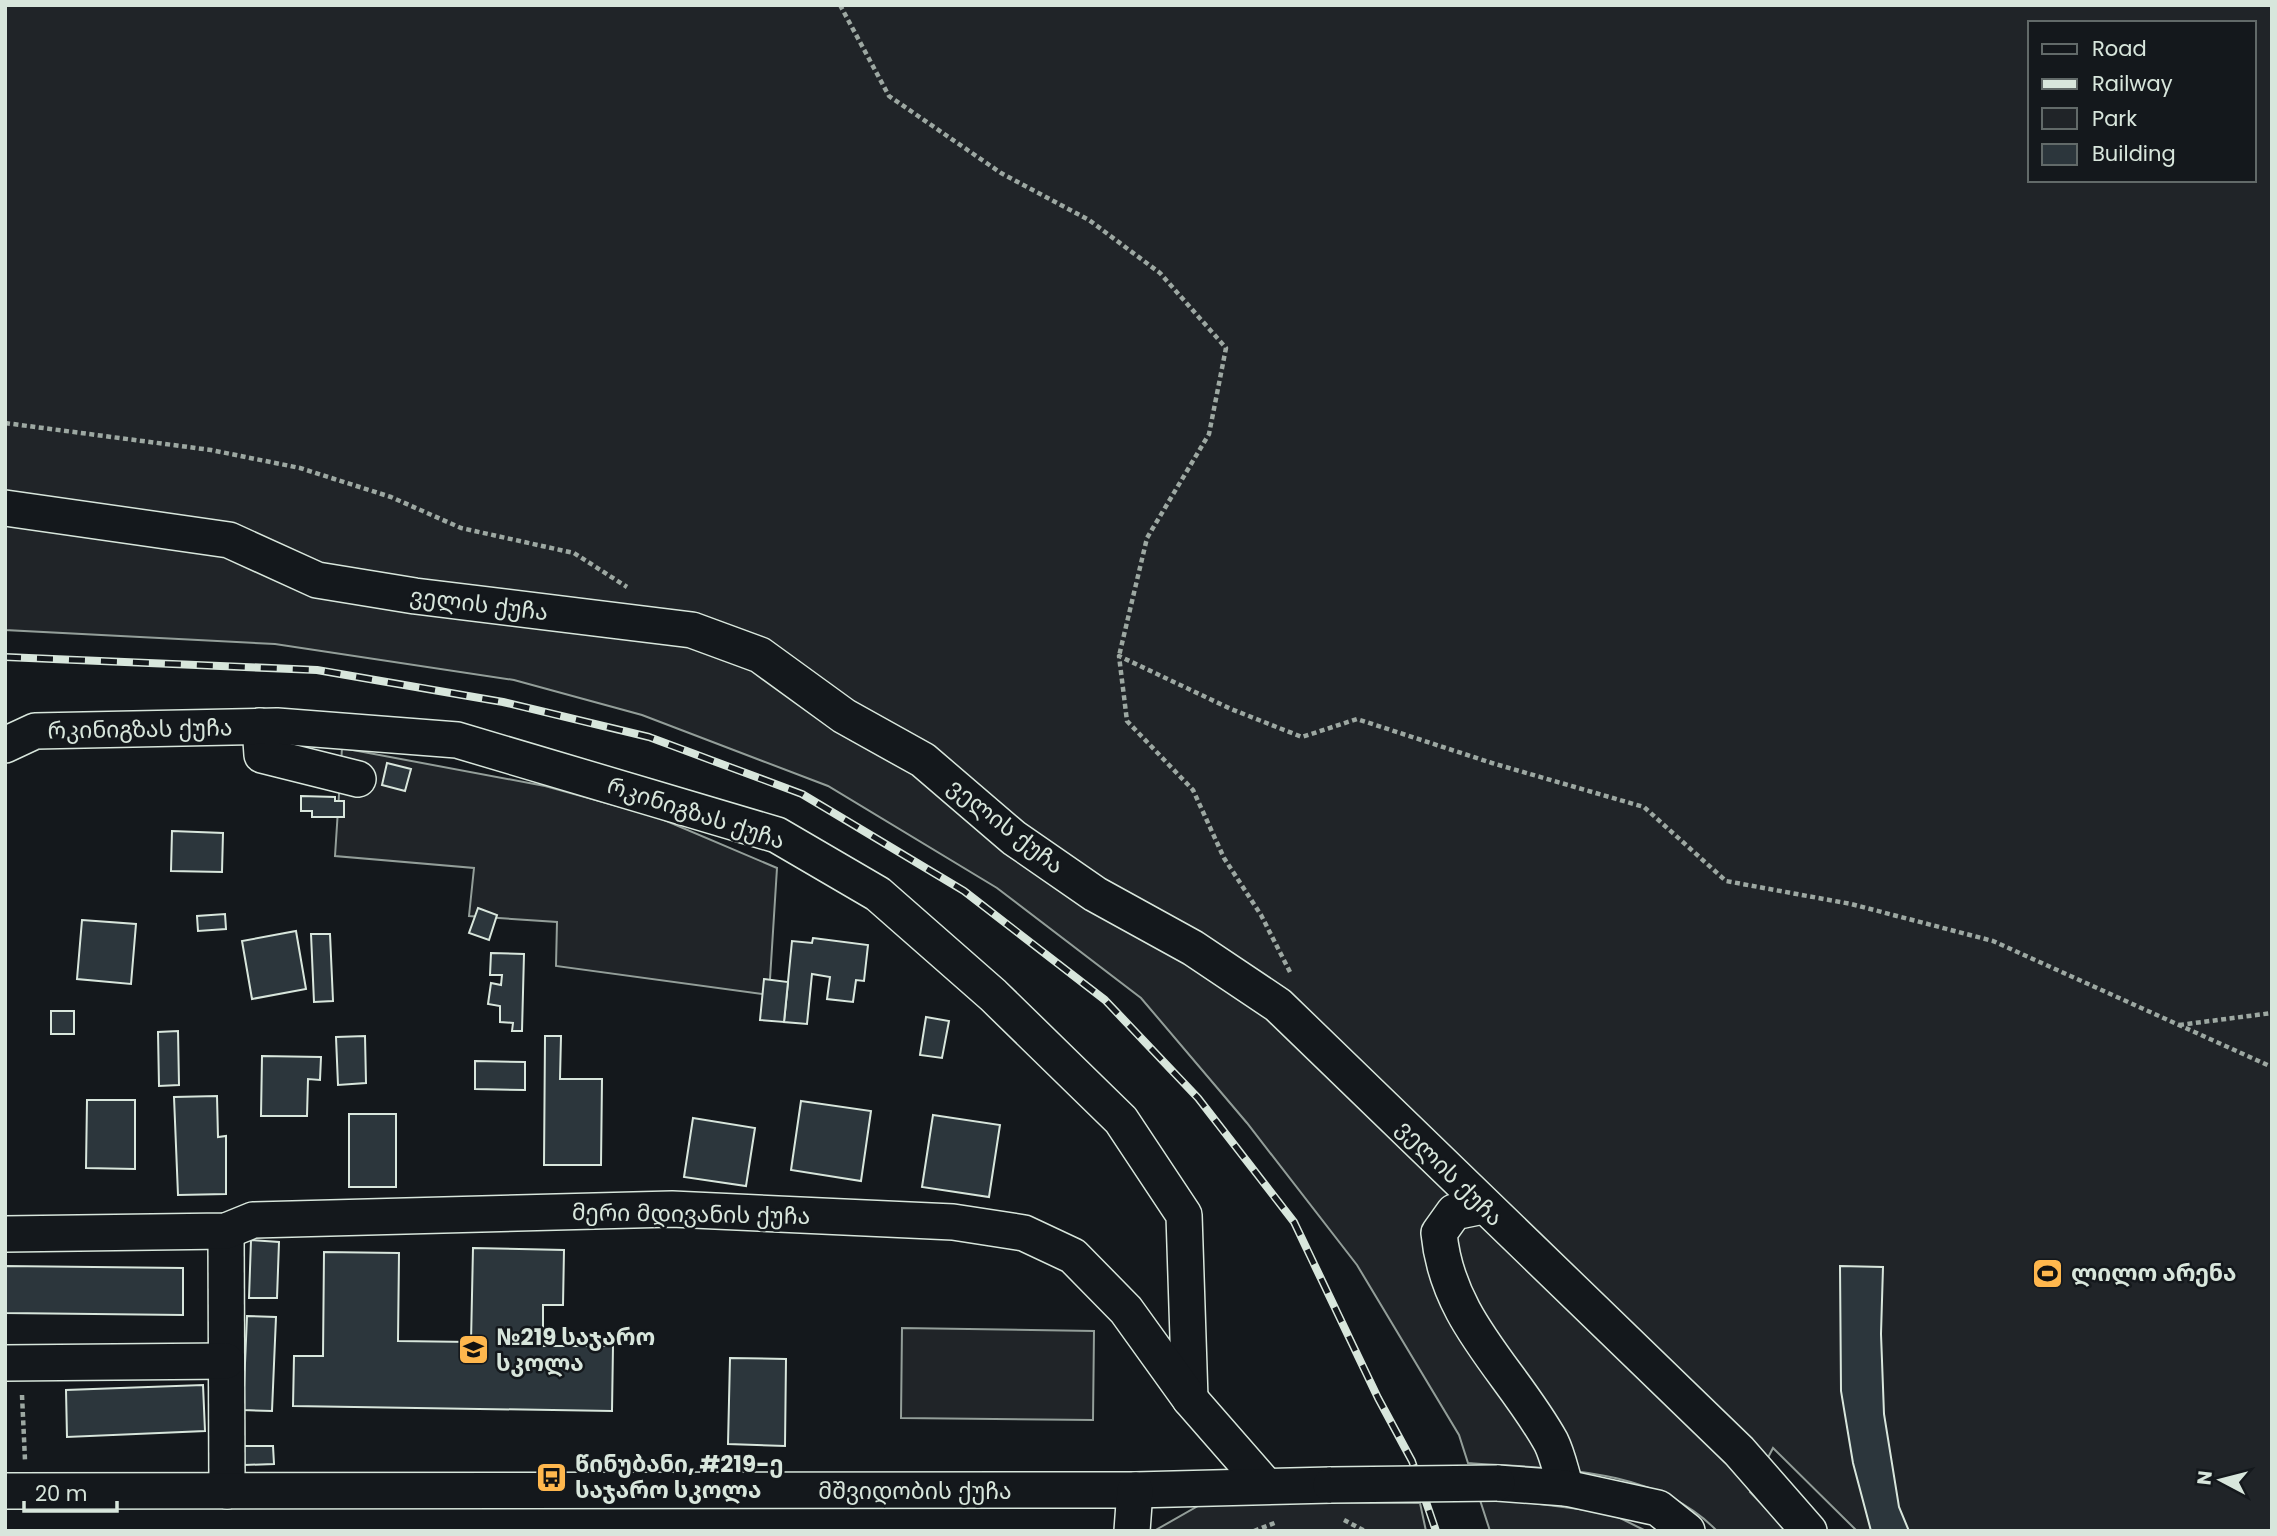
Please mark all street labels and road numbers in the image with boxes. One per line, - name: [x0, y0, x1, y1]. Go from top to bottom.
- street label: ველის ქუჩა: [408, 580, 550, 628]
- street label: რკინიგზას ქუჩა: [47, 711, 233, 747]
- street label: რკინიგზას ქუჩა: [603, 769, 789, 857]
- street label: ველის ქუჩა: [941, 771, 1071, 881]
- street label: ველის ქუჩა: [1390, 1113, 1510, 1233]
- street label: მერი მდივანის ქუჩა: [572, 1196, 810, 1232]
- street label: მშვიდობის ქუჩა: [818, 1475, 1012, 1507]

